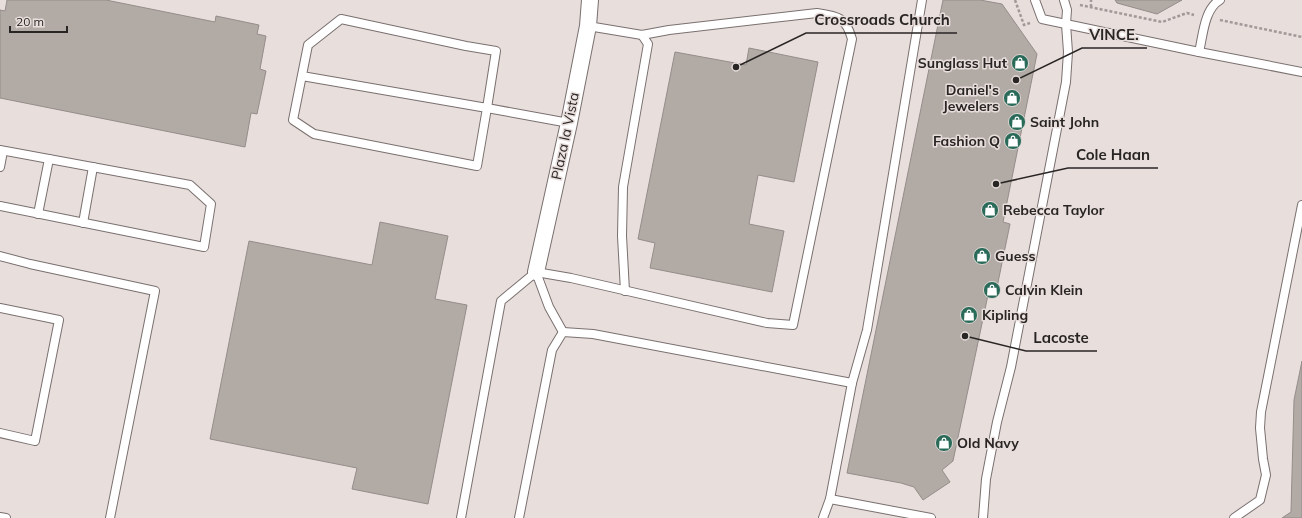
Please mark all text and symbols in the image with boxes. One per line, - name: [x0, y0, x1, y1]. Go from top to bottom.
- callout: Crossroads Church: [806, 6, 957, 33]
- scale bar: [10, 8, 67, 34]
- text: Crossroads Church: [814, 10, 950, 29]
- text: 20 m: [16, 14, 44, 29]
- callout: VINCE.: [1082, 21, 1147, 48]
- text: VINCE.: [1088, 25, 1139, 44]
- shop icon: Sunglass Hut: [1010, 53, 1030, 73]
- place label: Sunglass Hut: [918, 54, 1008, 72]
- place label: Daniel's Jewelers: [943, 81, 999, 115]
- shop icon: Daniel's Jewelers: [1002, 88, 1022, 108]
- street label: Plaza la Vista: [547, 91, 583, 181]
- shop icon: Saint John: [1007, 112, 1027, 132]
- place label: Saint John: [1030, 113, 1099, 131]
- shop icon: Fashion Q: [1003, 131, 1023, 151]
- place label: Fashion Q: [933, 132, 1000, 150]
- callout: Cole Haan: [1068, 141, 1158, 168]
- text: Cole Haan: [1076, 145, 1150, 164]
- shop icon: Rebecca Taylor: [980, 200, 1000, 220]
- place label: Rebecca Taylor: [1003, 201, 1105, 219]
- shop icon: Guess: [972, 246, 992, 266]
- place label: Guess: [995, 247, 1035, 265]
- shop icon: Calvin Klein: [982, 280, 1002, 300]
- place label: Calvin Klein: [1005, 281, 1083, 299]
- shop icon: Kipling: [959, 305, 979, 325]
- place label: Kipling: [982, 306, 1028, 324]
- callout: Lacoste: [1026, 324, 1097, 351]
- text: Lacoste: [1033, 328, 1089, 347]
- shop icon: Old Navy: [934, 433, 954, 453]
- place label: Old Navy: [957, 434, 1019, 452]

